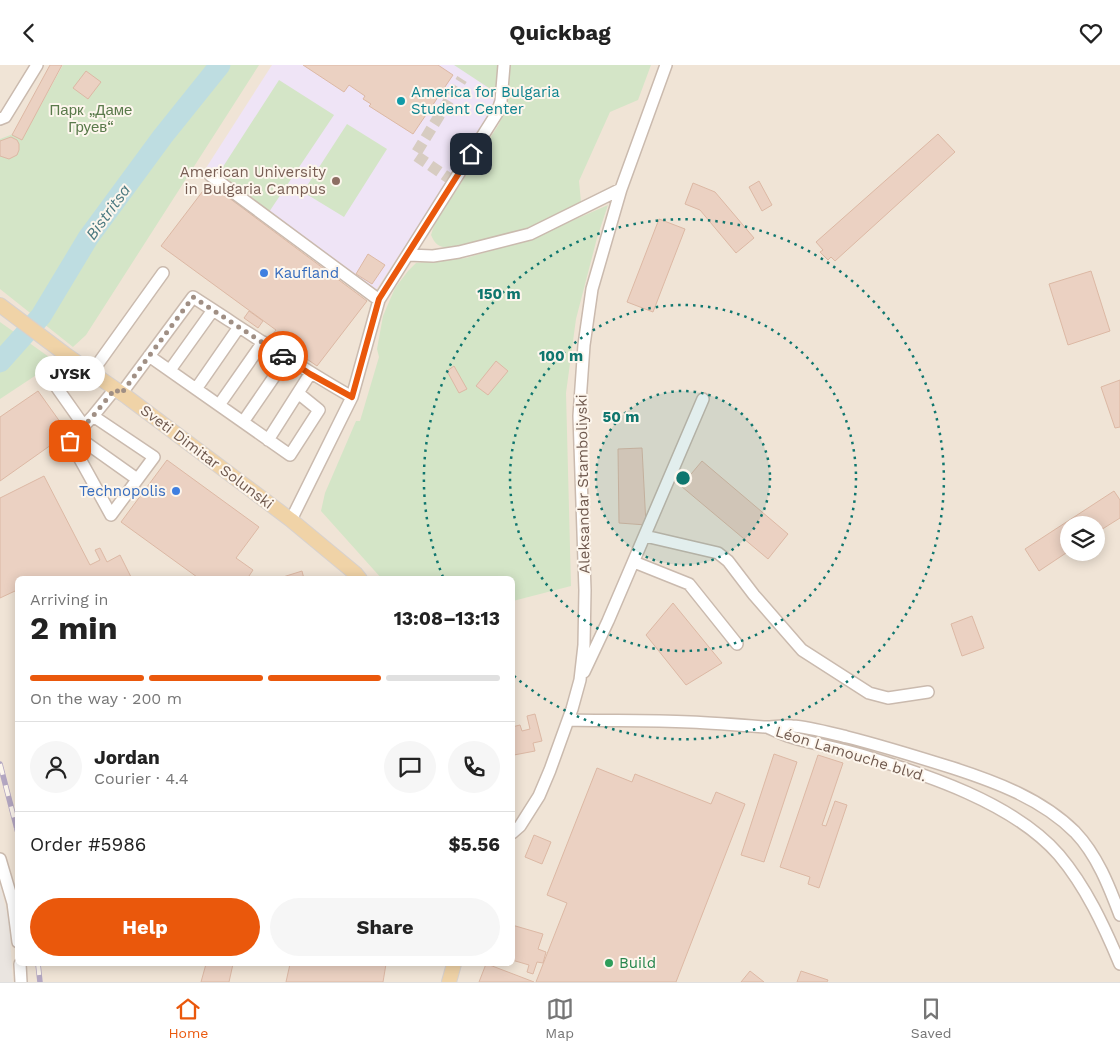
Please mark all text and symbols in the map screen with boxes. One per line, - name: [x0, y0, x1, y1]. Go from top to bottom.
- icon: back: [15, 19, 43, 47]
- icon: heart: [1077, 19, 1105, 47]
- text: Quickbag: [509, 20, 611, 45]
- place label: America for Bulgaria Student Center: [411, 83, 560, 118]
- marker: America for Bulgaria Student Center: [395, 95, 407, 107]
- park label: Парк „Даме Груев“: [50, 101, 132, 136]
- pin: [450, 133, 492, 175]
- icon: home: [457, 140, 485, 168]
- place label: American University in Bulgaria Campus: [180, 163, 326, 198]
- marker: American University in Bulgaria Campus: [330, 175, 342, 187]
- water label: Bistritsa: [82, 181, 134, 243]
- place label: Kaufland: [274, 264, 339, 282]
- marker: Kaufland: [258, 267, 270, 279]
- text: 150 m: [477, 285, 521, 303]
- courier: [258, 331, 308, 381]
- icon: car: [269, 342, 297, 370]
- text: 100 m: [539, 347, 583, 365]
- callout: JYSK: [35, 356, 105, 391]
- text: JYSK: [49, 364, 91, 383]
- street label: Aleksandar Stamboliyski: [572, 394, 594, 574]
- street label: Sveti Dimitar Solunski: [137, 401, 277, 513]
- text: 50 m: [603, 408, 639, 426]
- pin: [49, 420, 91, 462]
- icon: bag: [56, 427, 84, 455]
- centre of rings: [674, 469, 692, 487]
- place label: Technopolis: [79, 482, 166, 500]
- marker: Technopolis: [170, 485, 182, 497]
- map controls: [1060, 516, 1105, 561]
- button: layers: [1060, 516, 1105, 561]
- text: Arriving in: [30, 590, 108, 609]
- text: 13:08–13:13: [394, 607, 500, 630]
- text: 2 min: [30, 609, 118, 647]
- text: On the way · 200 m: [30, 689, 182, 708]
- street label: Léon Lamouche blvd.: [773, 722, 929, 786]
- button: person: [30, 741, 82, 793]
- button: chat: [384, 741, 436, 793]
- button: phone: [448, 741, 500, 793]
- text: Jordan: [94, 746, 160, 769]
- text: Courier · 4.4: [94, 769, 189, 788]
- text: Order #5986: [30, 833, 146, 856]
- text: $5.56: [448, 833, 500, 856]
- button: Help: [30, 898, 260, 956]
- button: Share: [270, 898, 500, 956]
- place label: Build: [619, 954, 656, 972]
- marker: Build: [603, 957, 615, 969]
- tab: Home: [168, 995, 208, 1041]
- tab: Map: [545, 995, 574, 1041]
- tab: Saved: [911, 995, 952, 1041]

